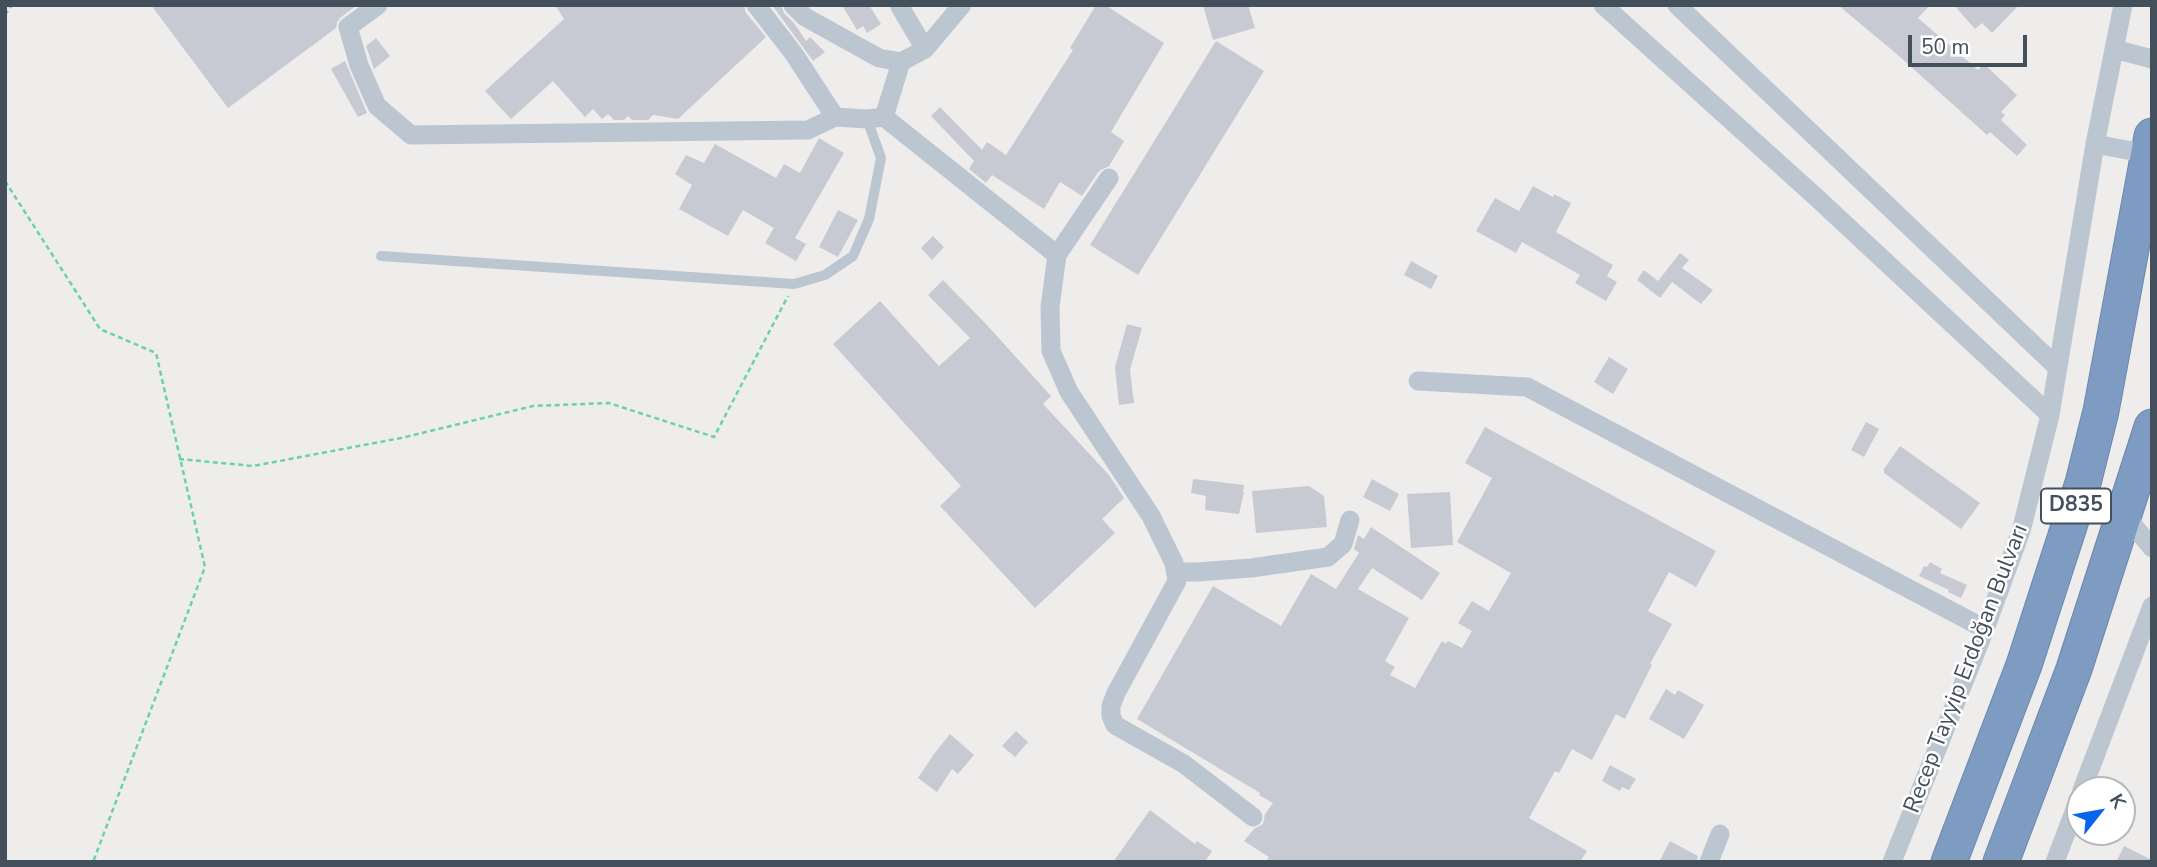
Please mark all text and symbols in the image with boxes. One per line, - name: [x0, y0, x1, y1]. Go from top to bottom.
- scale bar: [1912, 21, 2031, 65]
- text: 50 m: [1921, 33, 1970, 61]
- road number: D835: [2041, 489, 2111, 524]
- street label: Recep Tayyip Erdoğan Bulvarı: [1899, 521, 2035, 817]
- north arrow: [2066, 776, 2136, 846]
- text: K: [2103, 789, 2132, 813]

